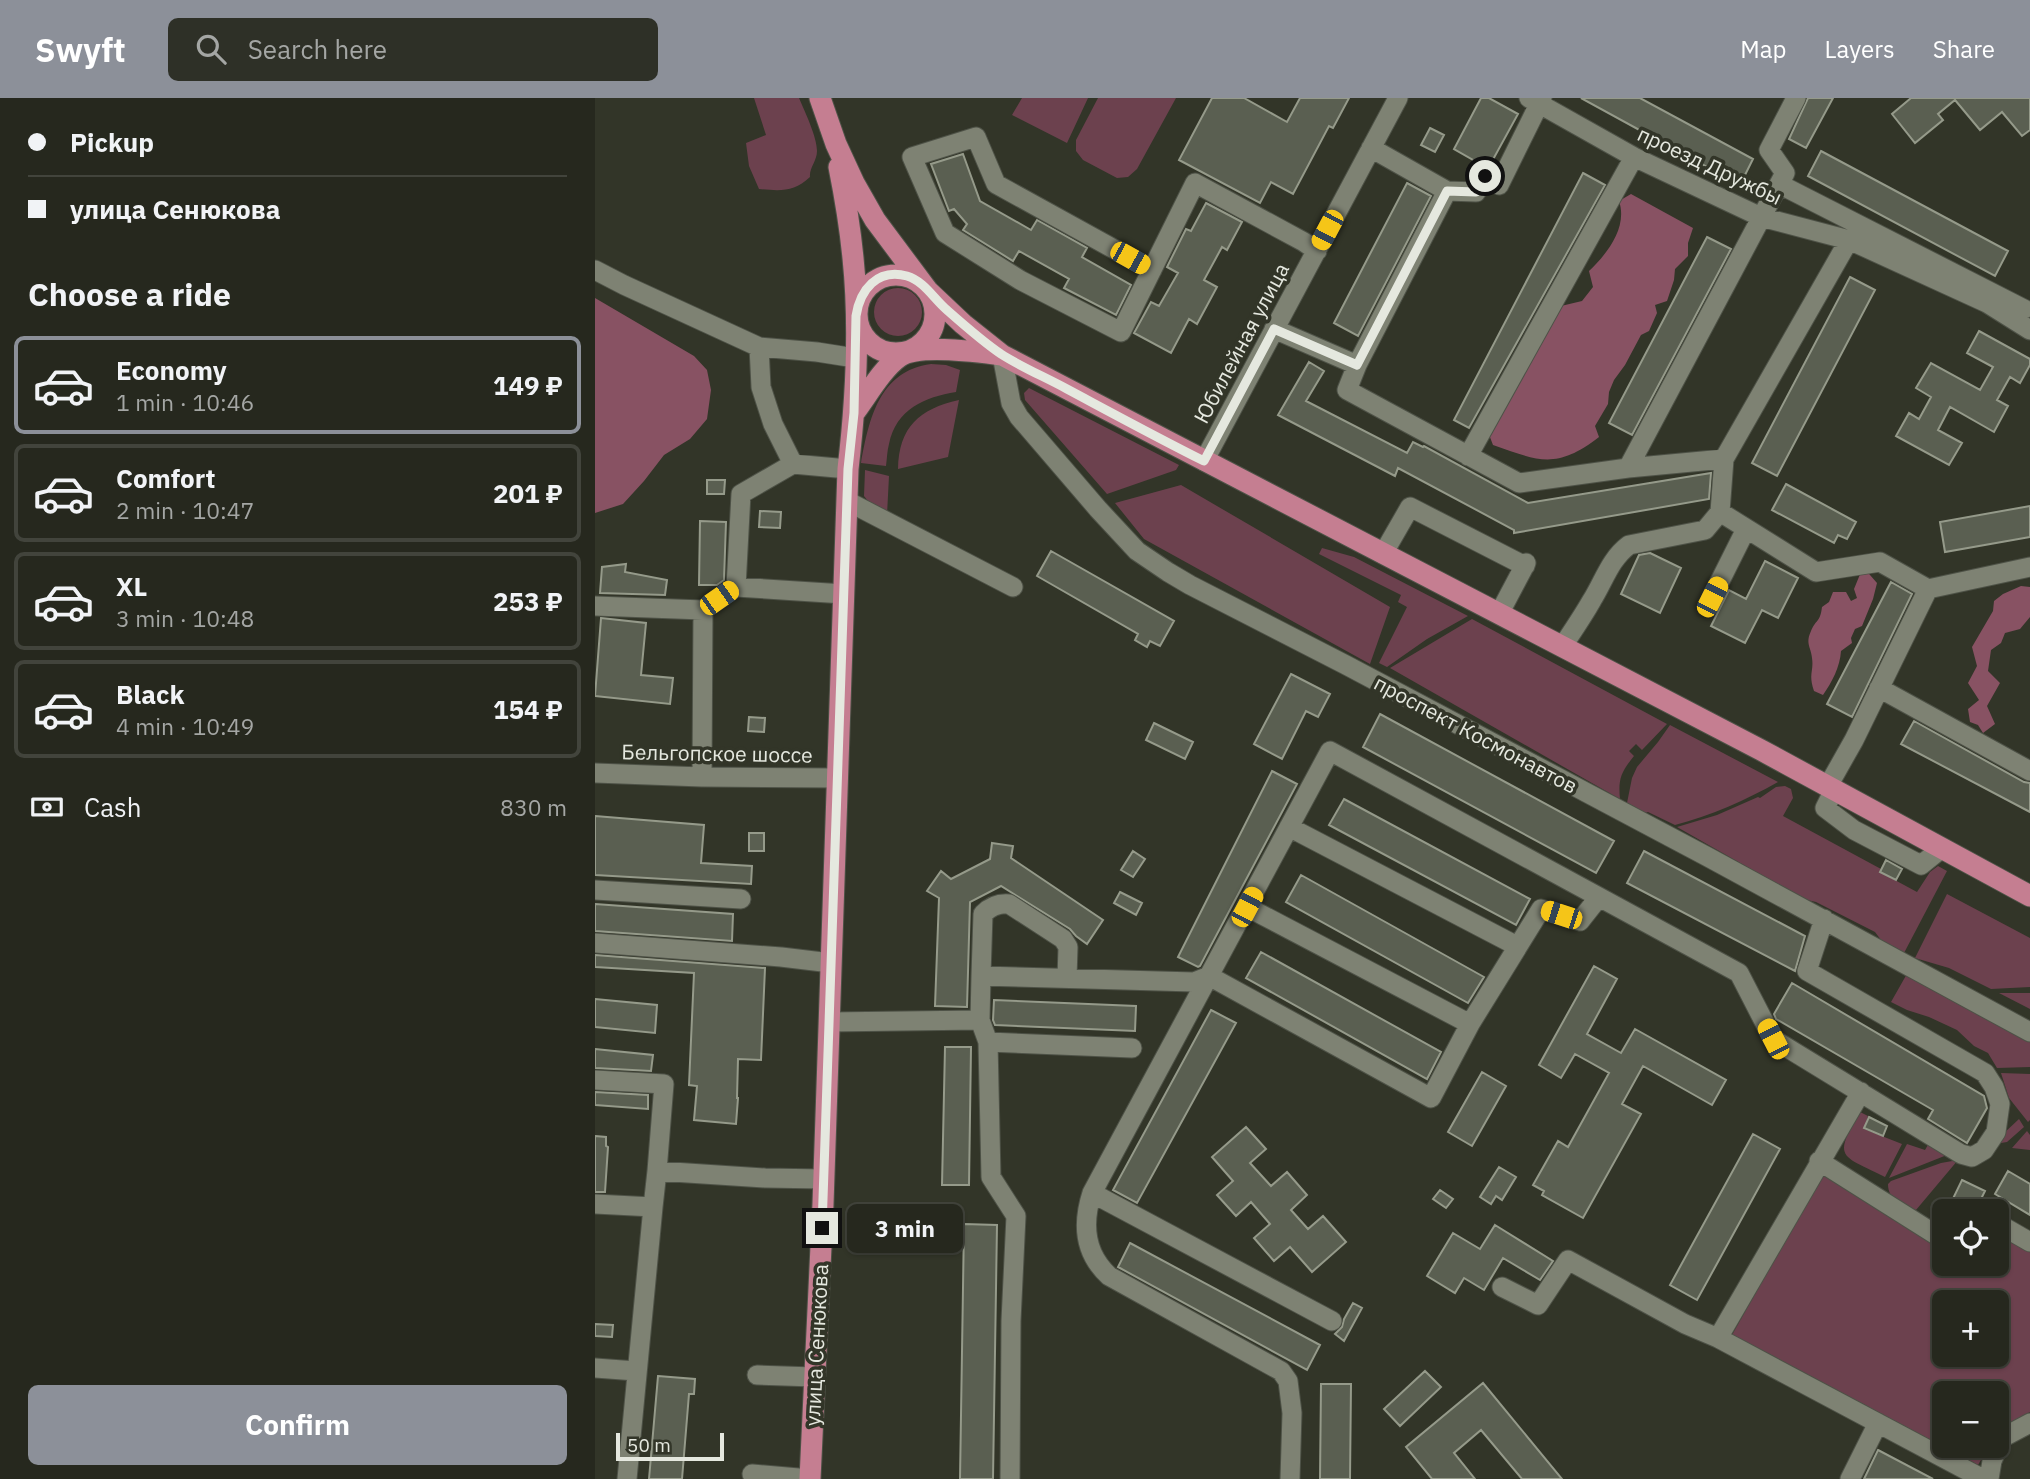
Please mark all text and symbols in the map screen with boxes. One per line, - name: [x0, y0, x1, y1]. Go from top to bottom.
- search box: [168, 18, 658, 81]
- text: Swyft: [35, 28, 126, 71]
- icon: search: [192, 30, 230, 68]
- text: Search here: [248, 32, 387, 66]
- text: Map: [1740, 33, 1787, 65]
- text: Layers: [1825, 33, 1895, 65]
- text: Share: [1933, 33, 1995, 65]
- street label: проезд Дружбы: [1633, 119, 1787, 211]
- text: Pickup: [70, 125, 154, 159]
- route start: [1469, 160, 1501, 192]
- text: улица Сенюкова: [70, 192, 281, 226]
- car: [1308, 207, 1347, 253]
- car: [1107, 239, 1154, 277]
- street label: Юбилейная улица: [1187, 258, 1295, 428]
- text: Choose a ride: [28, 273, 231, 315]
- text: Economy: [116, 353, 227, 387]
- icon: car: [32, 354, 95, 417]
- text: 149 ₽: [493, 368, 563, 402]
- text: 1 min · 10:46: [116, 387, 254, 417]
- text: Comfort: [116, 461, 215, 495]
- icon: car: [32, 462, 95, 525]
- text: 201 ₽: [493, 476, 563, 510]
- text: 2 min · 10:47: [116, 495, 254, 525]
- text: XL: [116, 569, 147, 603]
- icon: car: [32, 570, 95, 633]
- car: [1694, 574, 1731, 620]
- car: [696, 577, 743, 619]
- text: 253 ₽: [493, 584, 563, 618]
- text: 3 min · 10:48: [116, 603, 254, 633]
- street label: проспект Космонавтов: [1369, 668, 1583, 800]
- text: Black: [116, 677, 184, 711]
- icon: car: [32, 678, 95, 741]
- text: 154 ₽: [493, 692, 563, 726]
- text: 4 min · 10:49: [116, 711, 254, 741]
- street label: Бельгопское шоссе: [621, 737, 813, 769]
- icon: cash: [28, 788, 66, 826]
- text: Cash: [84, 790, 141, 824]
- text: 830 m: [500, 792, 567, 822]
- car: [1228, 884, 1267, 930]
- car: [1538, 899, 1585, 931]
- car: [1755, 1016, 1792, 1062]
- map controls: [1932, 1199, 2009, 1458]
- button: locate: [1932, 1199, 2009, 1276]
- callout: 3 min: [847, 1204, 962, 1252]
- route end: [806, 1212, 838, 1244]
- text: 3 min: [875, 1213, 935, 1243]
- street label: улица Сенюкова: [798, 1263, 834, 1427]
- button: +: [1932, 1290, 2009, 1367]
- button: −: [1932, 1381, 2009, 1458]
- button: Confirm: [28, 1385, 567, 1465]
- scale bar: [616, 1430, 725, 1462]
- text: 50 m: [627, 1433, 671, 1457]

